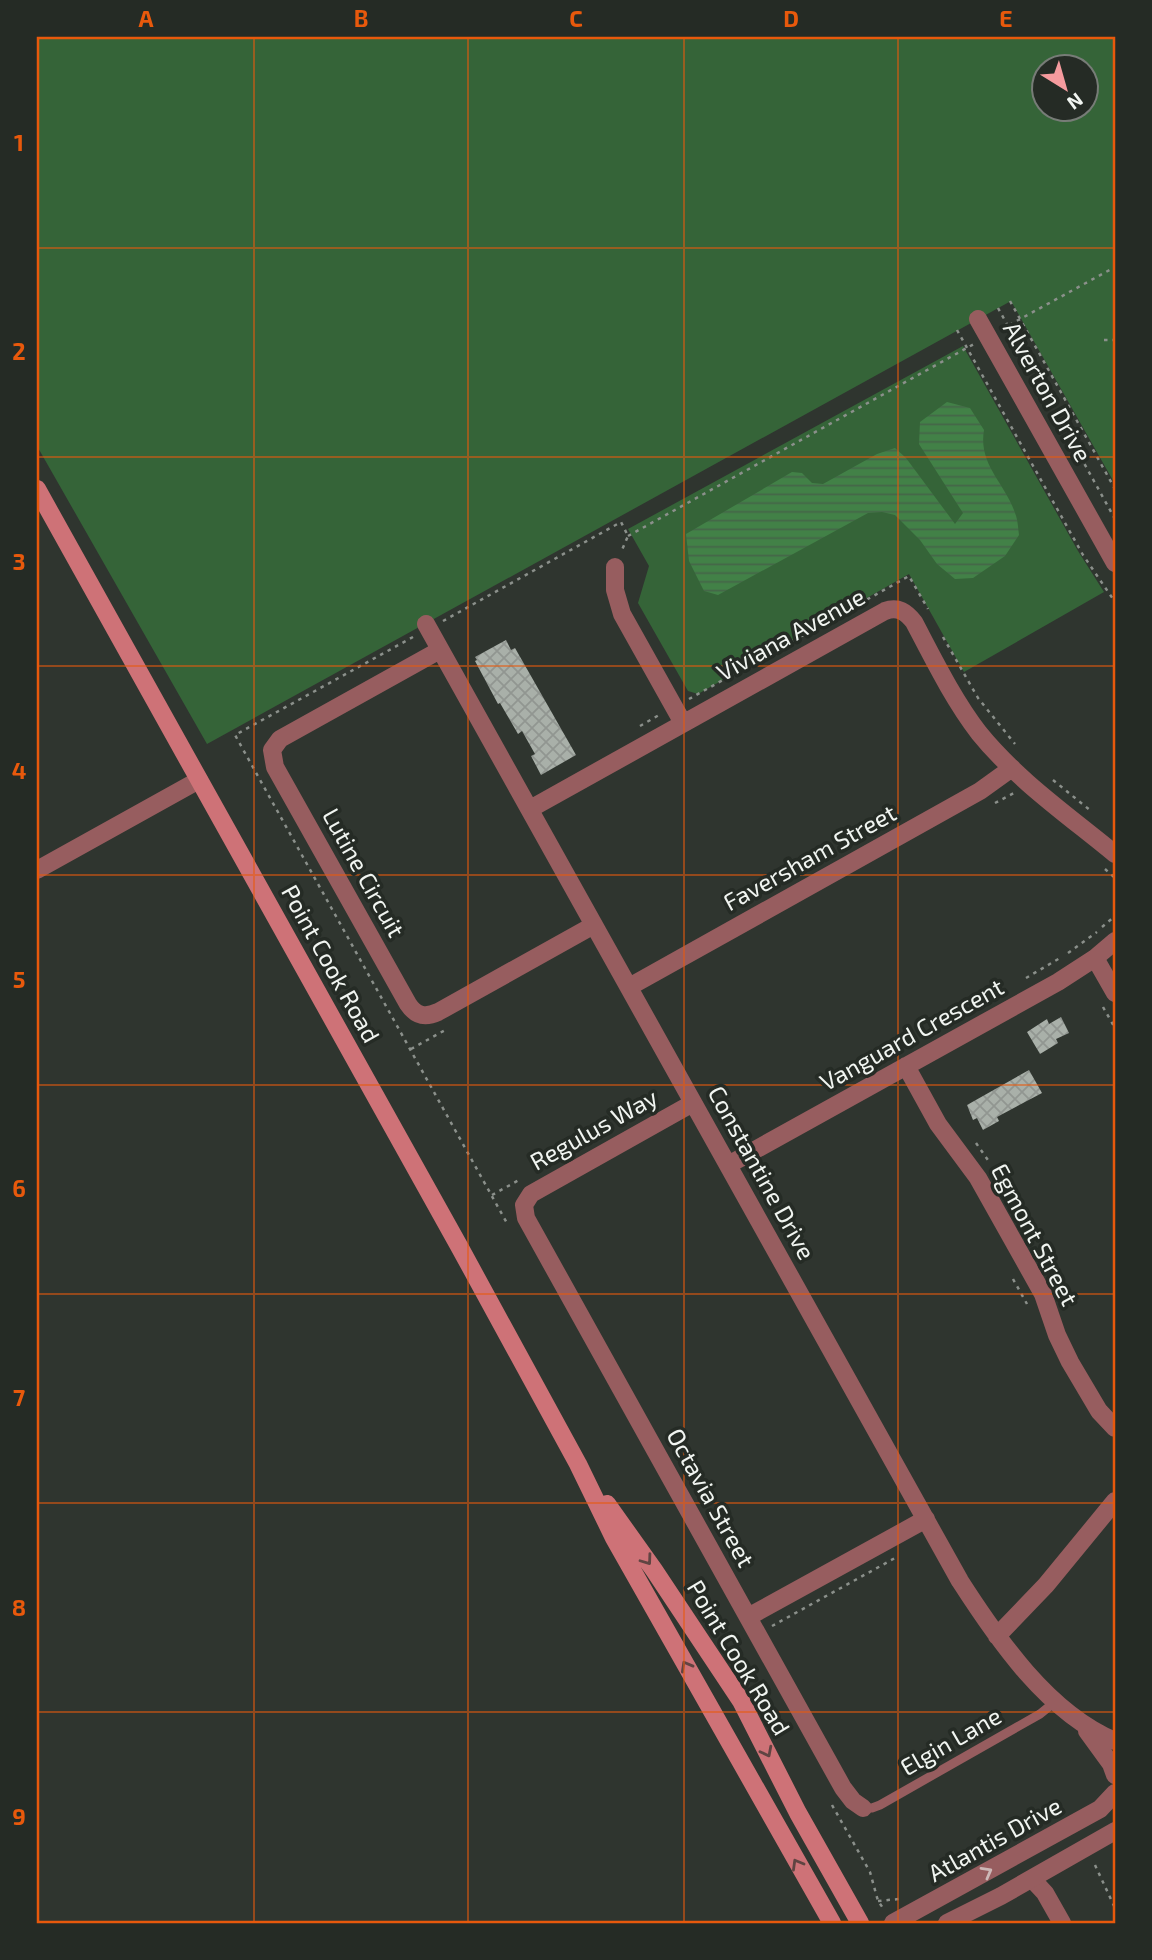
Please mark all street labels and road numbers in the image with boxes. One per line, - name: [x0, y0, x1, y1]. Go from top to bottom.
- street label: Alverton Drive: [998, 316, 1099, 466]
- street label: Viviana Avenue: [711, 581, 869, 686]
- street label: Faversham Street: [718, 797, 901, 916]
- street label: Lutine Circuit: [317, 803, 412, 942]
- street label: Point Cook Road: [276, 879, 387, 1047]
- street label: Vanguard Crescent: [814, 971, 1008, 1096]
- street label: Constantine Drive: [703, 1080, 822, 1264]
- street label: Regulus Way: [525, 1082, 662, 1176]
- street label: Egmont Street: [986, 1158, 1085, 1310]
- street label: Octavia Street: [661, 1423, 761, 1572]
- street label: Point Cook Road: [682, 1575, 797, 1740]
- street label: Elgin Lane: [895, 1700, 1006, 1781]
- street label: Atlantis Drive: [923, 1790, 1066, 1887]

